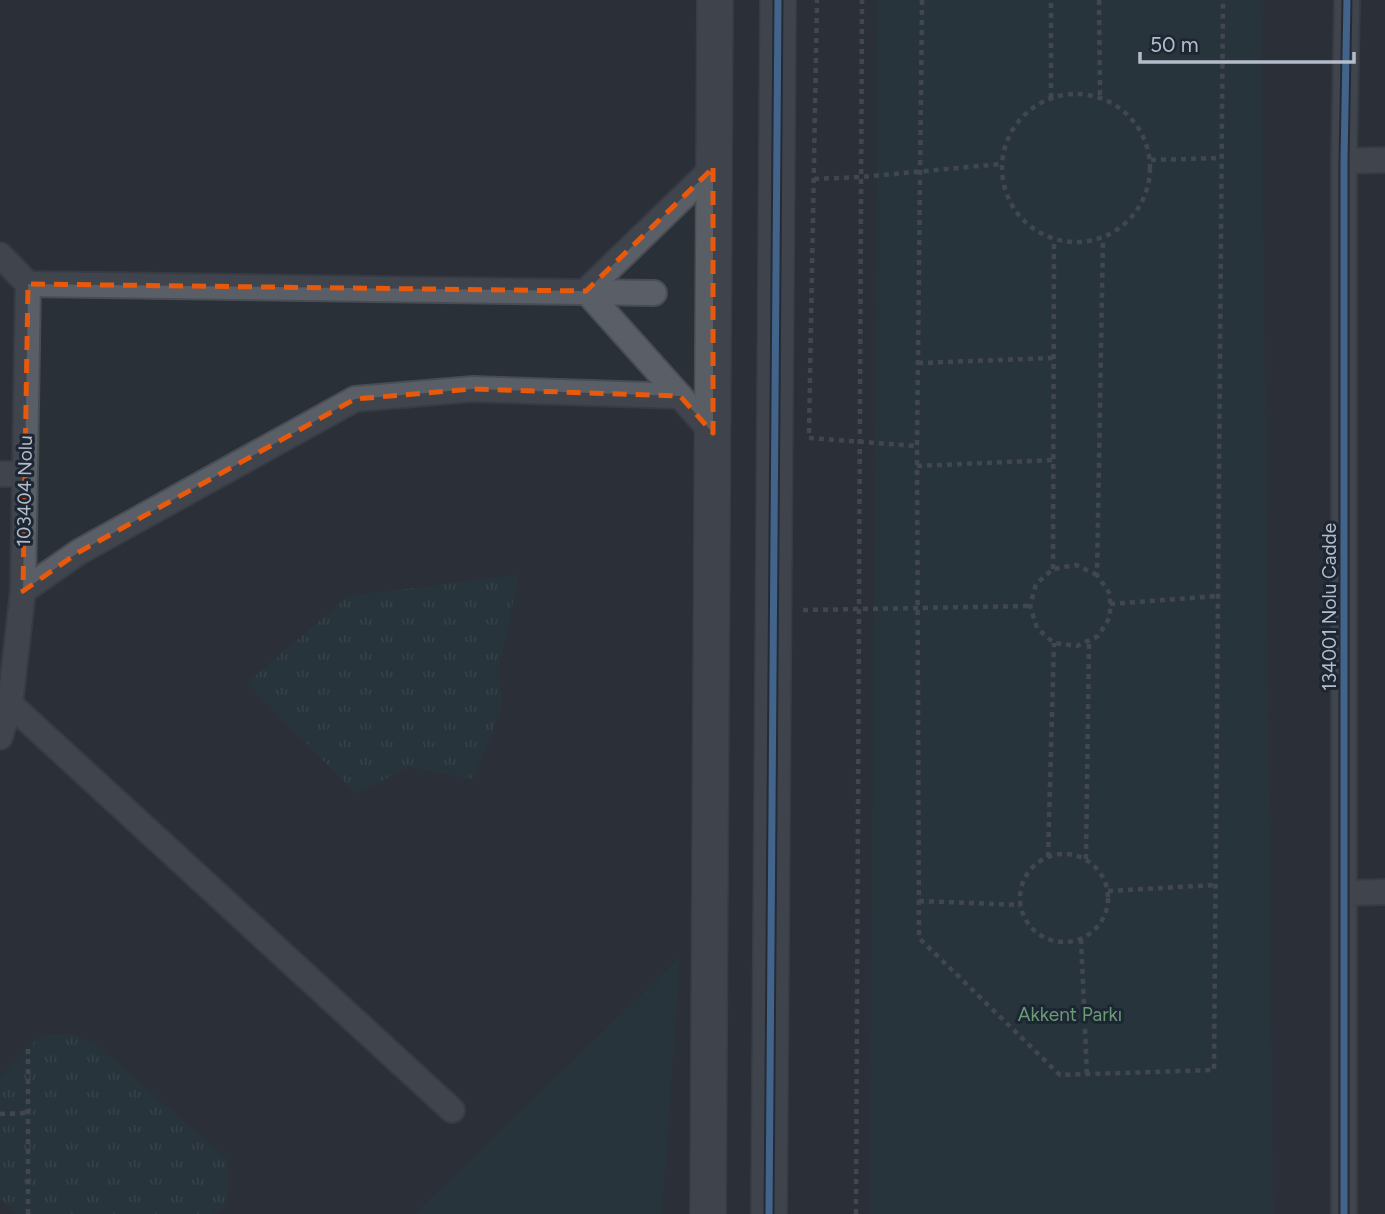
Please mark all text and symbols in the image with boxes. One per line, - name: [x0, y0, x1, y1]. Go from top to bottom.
- scale bar: [1140, 21, 1354, 65]
- text: 50 m: [1150, 32, 1199, 57]
- street label: 103404 Nolu: [12, 435, 37, 547]
- street label: 134001 Nolu Cadde: [1318, 523, 1341, 691]
- park label: Akkent Parkı: [1018, 1003, 1122, 1026]

